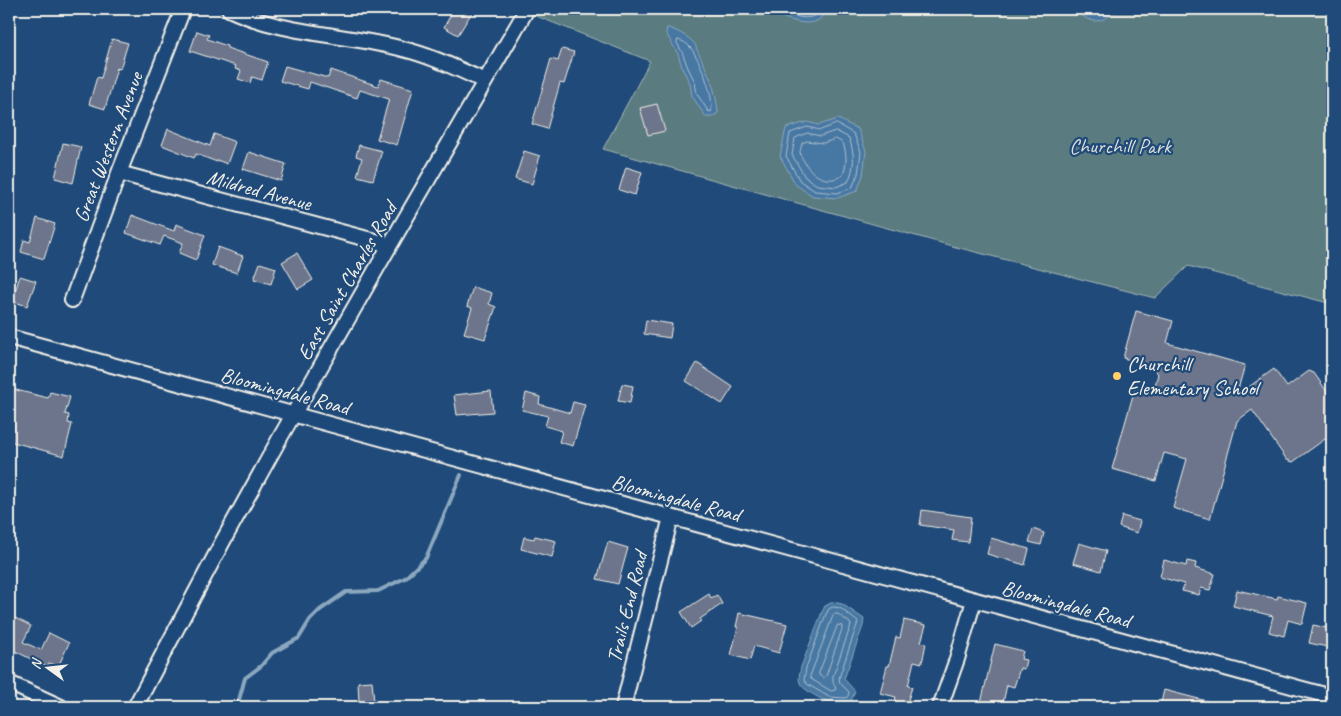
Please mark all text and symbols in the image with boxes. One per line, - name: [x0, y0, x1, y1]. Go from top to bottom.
- street label: Great Western Avenue: [67, 66, 149, 226]
- park label: Churchill Park: [1069, 133, 1172, 159]
- street label: Mildred Avenue: [204, 164, 315, 217]
- street label: East Saint Charles Road: [291, 195, 404, 365]
- place label: Churchill Elementary School: [1127, 351, 1262, 401]
- street label: Bloomingdale Road: [218, 361, 356, 422]
- marker: Churchill Elementary School: [1111, 370, 1123, 382]
- street label: Bloomingdale Road: [609, 468, 747, 529]
- street label: Trails End Road: [601, 546, 654, 665]
- street label: Bloomingdale Road: [999, 574, 1137, 635]
- north arrow: [22, 644, 72, 694]
- text: N: [27, 656, 46, 671]

